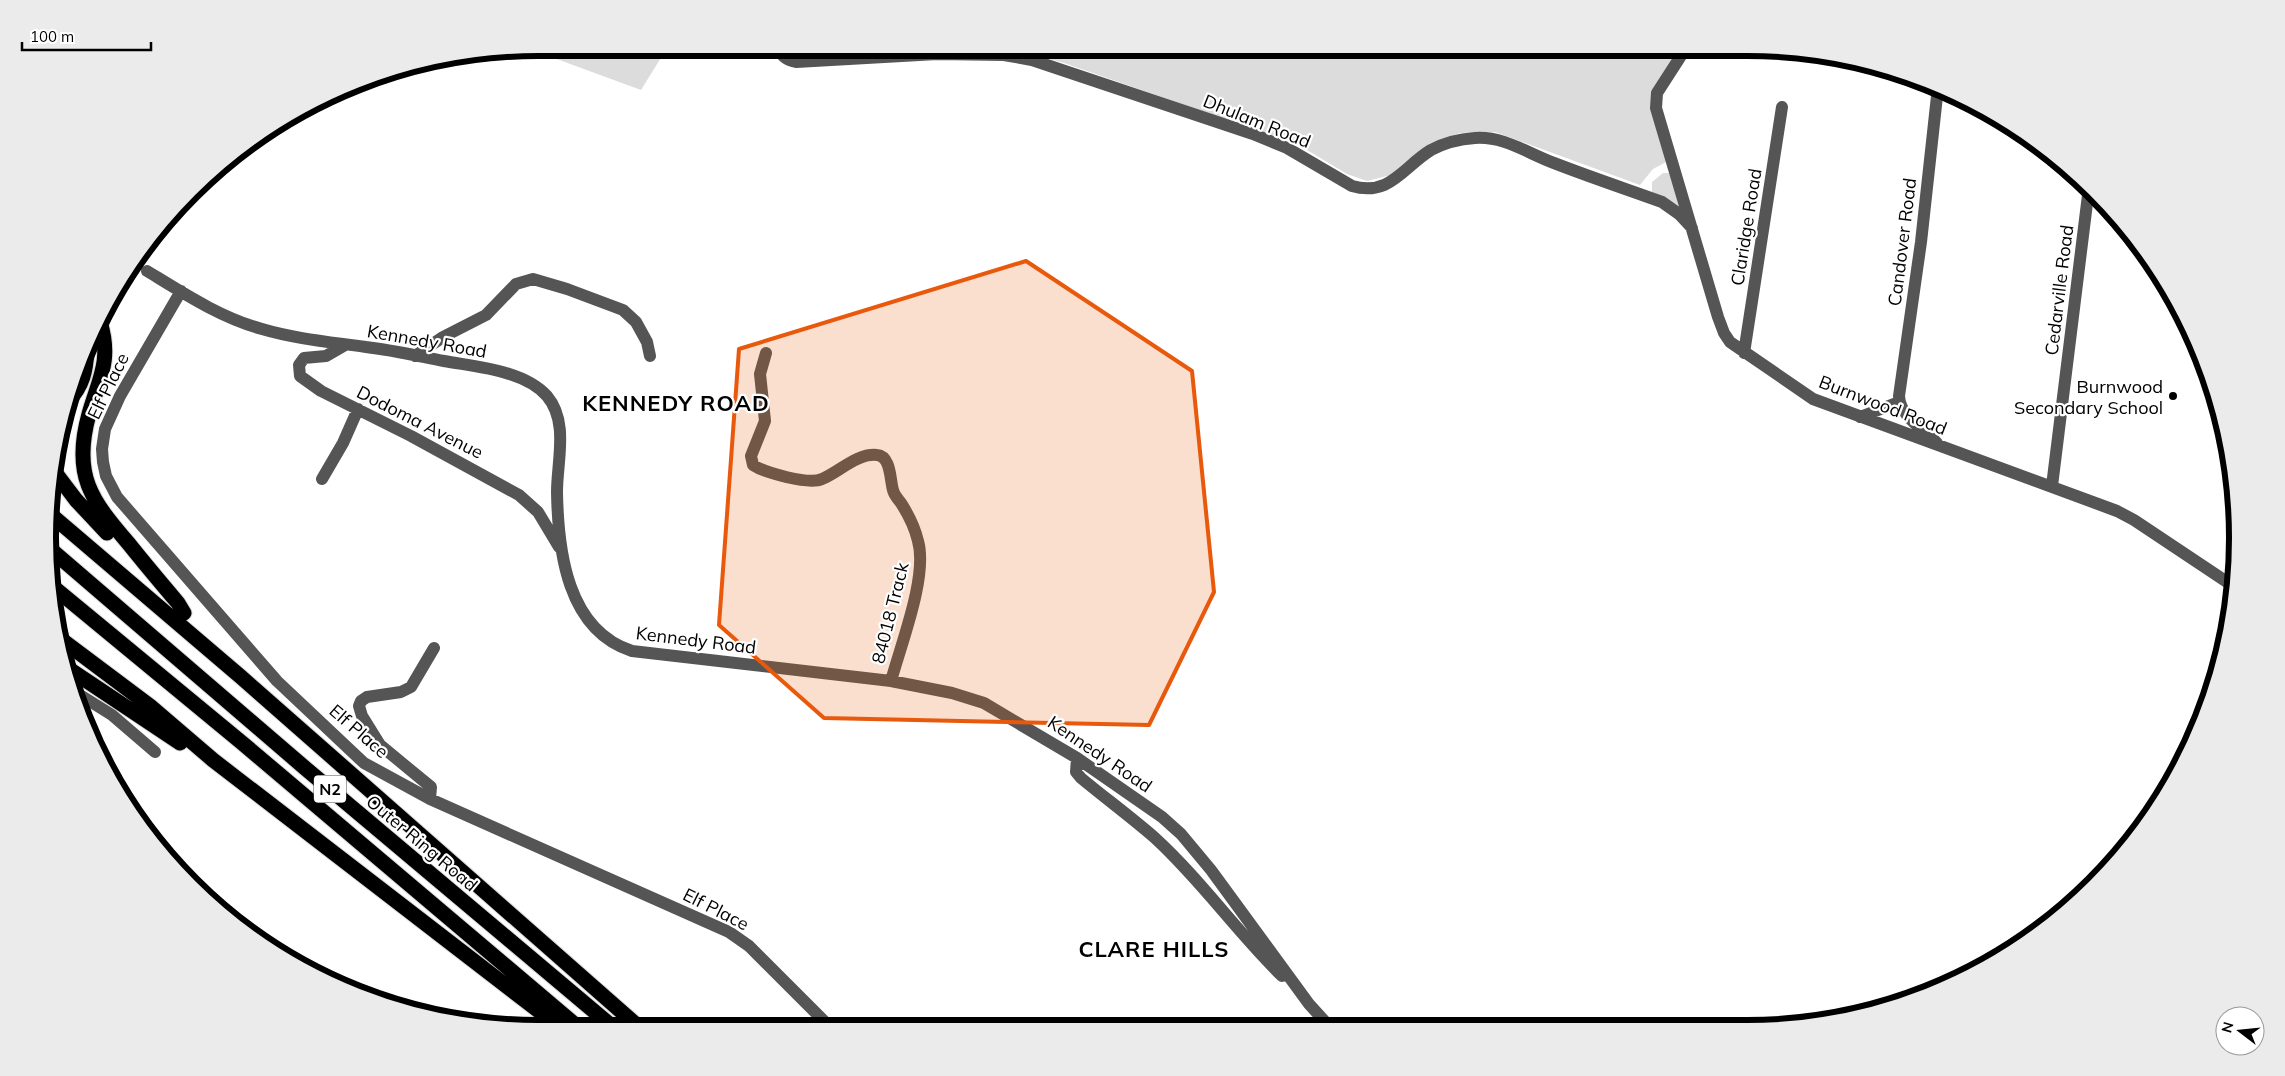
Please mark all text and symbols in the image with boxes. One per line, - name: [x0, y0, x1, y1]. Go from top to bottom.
- scale bar: [22, 20, 151, 52]
- text: 100 m: [30, 27, 74, 46]
- street label: Dhulam Road: [1200, 89, 1314, 153]
- street label: Claridge Road: [1725, 167, 1767, 287]
- street label: Candover Road: [1883, 177, 1921, 307]
- street label: Cedarville Road: [2040, 223, 2078, 357]
- street label: Kennedy Road: [365, 319, 489, 363]
- street label: Elf Place: [82, 349, 134, 423]
- street label: Burnwood Road: [1816, 370, 1950, 440]
- place label: Burnwood Secondary School: [2014, 375, 2163, 419]
- street label: Dodoma Avenue: [353, 380, 487, 464]
- district label: KENNEDY ROAD: [582, 389, 770, 417]
- marker: Burnwood Secondary School: [2167, 390, 2179, 402]
- street label: 84018 Track: [866, 559, 914, 666]
- street label: Kennedy Road: [635, 621, 757, 659]
- street label: Elf Place: [325, 699, 393, 763]
- street label: Kennedy Road: [1043, 711, 1157, 797]
- road number: N2: [314, 776, 346, 802]
- street label: Outer Ring Road: [362, 790, 482, 896]
- street label: Elf Place: [679, 883, 753, 935]
- district label: CLARE HILLS: [1079, 935, 1229, 963]
- north arrow: [2215, 1006, 2265, 1056]
- text: N: [2217, 1020, 2238, 1035]

